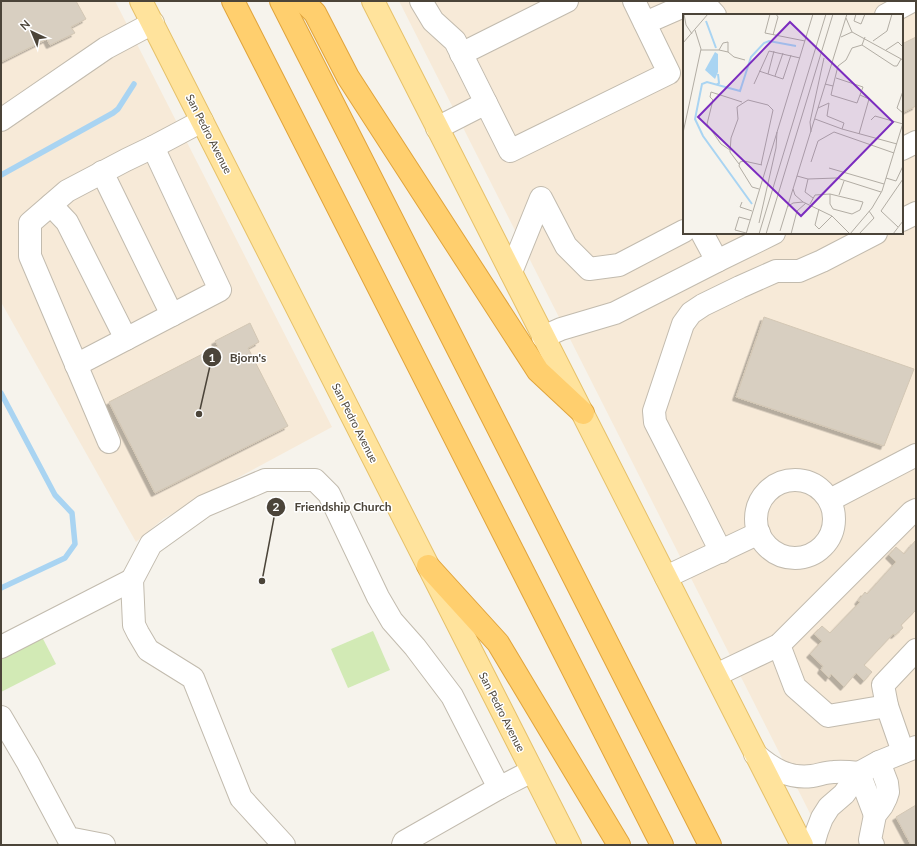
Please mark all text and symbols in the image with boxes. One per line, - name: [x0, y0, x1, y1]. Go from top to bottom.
- north arrow: [12, 12, 52, 52]
- inset map: [683, 14, 903, 234]
- text: N: [17, 17, 32, 32]
- street label: San Pedro Avenue: [184, 92, 235, 176]
- callout: Bjorn's: [202, 345, 274, 369]
- text: 1: [209, 350, 216, 365]
- text: Bjorn's: [230, 350, 266, 365]
- street label: San Pedro Avenue: [330, 381, 381, 465]
- callout: Friendship Church: [266, 495, 399, 519]
- text: 2: [273, 499, 280, 514]
- text: Friendship Church: [295, 499, 392, 514]
- street label: San Pedro Avenue: [477, 670, 528, 754]

